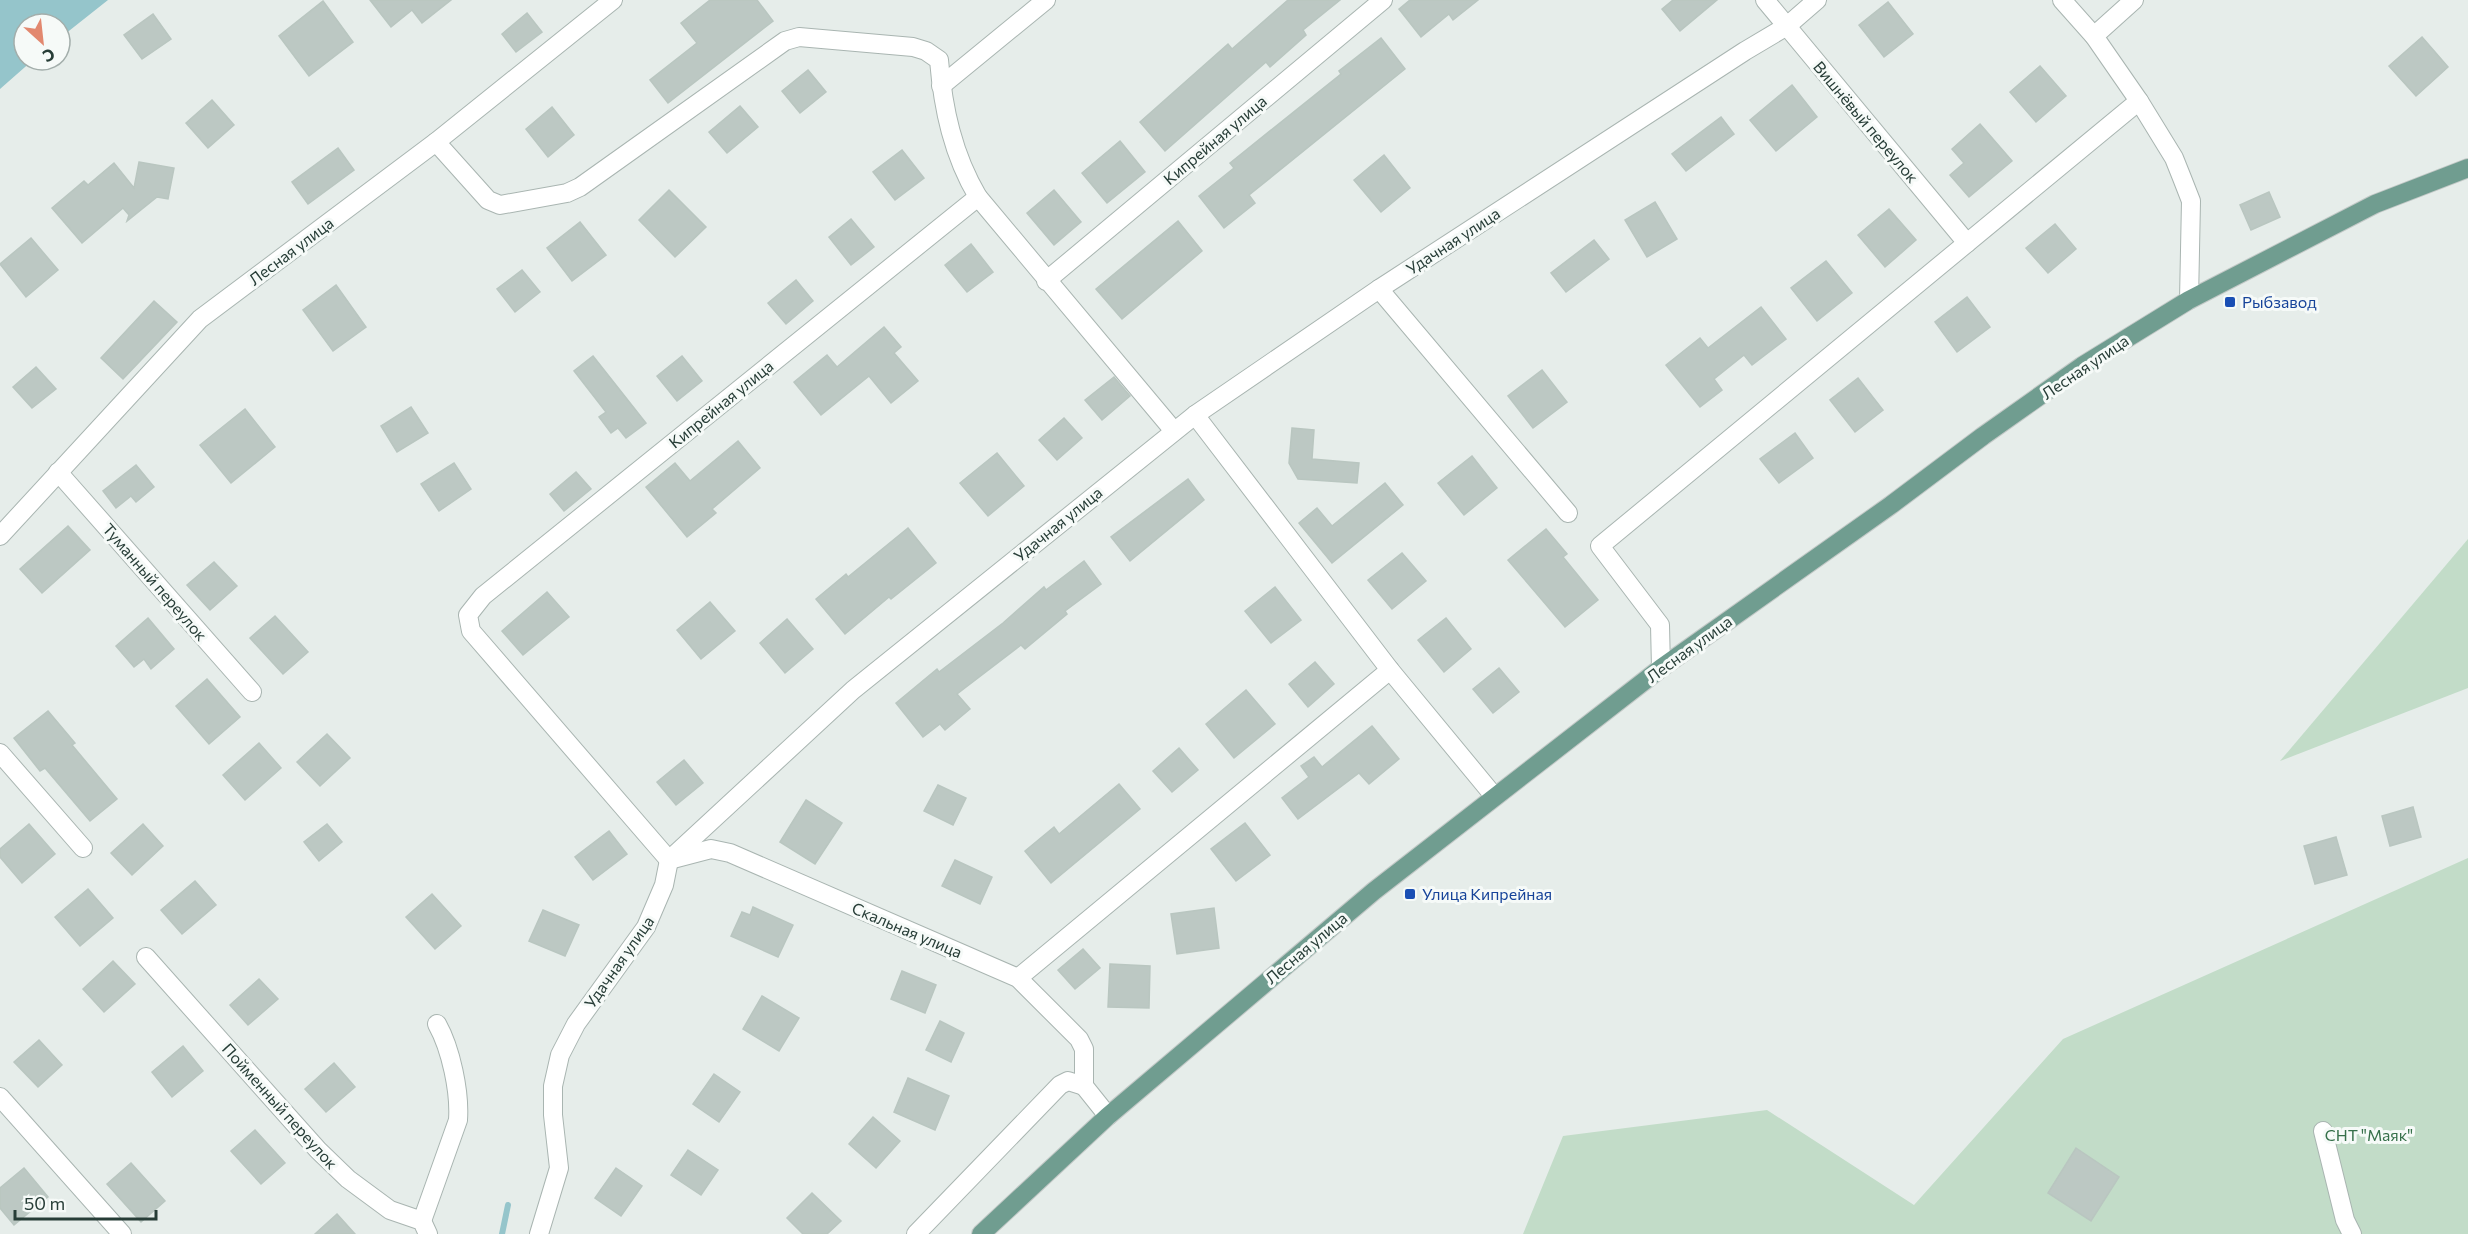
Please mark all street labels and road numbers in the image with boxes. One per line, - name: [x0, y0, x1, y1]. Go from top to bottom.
- street label: Вишнёвый переулок: [1810, 57, 1923, 187]
- street label: Кипрейная улица: [1159, 91, 1270, 188]
- street label: Удачная улица: [1402, 203, 1503, 278]
- street label: Лесная улица: [245, 213, 337, 289]
- street label: Лесная улица: [2038, 330, 2132, 403]
- street label: Кипрейная улица: [665, 356, 777, 451]
- street label: Удачная улица: [1010, 482, 1106, 565]
- street label: Туманный переулок: [99, 519, 212, 645]
- street label: Лесная улица: [1642, 611, 1735, 686]
- street label: Скальная улица: [849, 898, 965, 961]
- street label: Лесная улица: [1261, 908, 1350, 987]
- street label: Удачная улица: [580, 912, 657, 1011]
- street label: Пойменный переулок: [219, 1039, 342, 1173]

